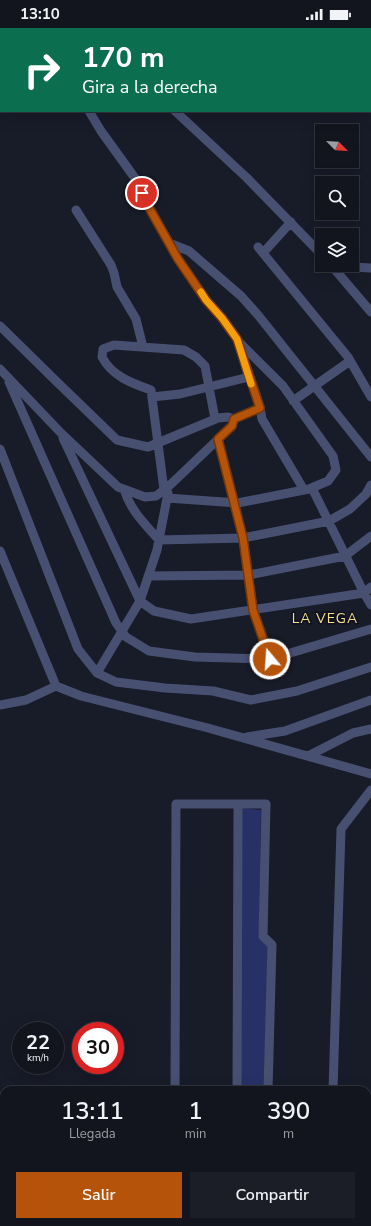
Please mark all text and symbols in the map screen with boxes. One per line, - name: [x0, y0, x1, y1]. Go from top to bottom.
- text: 13:10: [20, 4, 60, 24]
- text: 170 m: [82, 39, 165, 77]
- icon: right: [16, 44, 68, 96]
- text: Gira a la derecha: [82, 75, 218, 99]
- north arrow: [315, 124, 359, 168]
- map controls: [315, 124, 359, 272]
- pin: [125, 176, 159, 210]
- button: search: [315, 176, 359, 220]
- icon: arrive: [131, 182, 153, 204]
- button: layers: [315, 228, 359, 272]
- district label: LA VEGA: [292, 609, 358, 628]
- position arrow: [249, 638, 291, 680]
- speed limit sign: 30: [72, 1022, 124, 1074]
- text: 22: [26, 1029, 50, 1056]
- text: km/h: [27, 1051, 49, 1065]
- text: 13:11: [61, 1095, 124, 1127]
- text: 1: [188, 1095, 203, 1127]
- text: 390: [267, 1095, 310, 1127]
- text: Llegada: [69, 1125, 116, 1143]
- text: min: [185, 1125, 206, 1143]
- text: m: [283, 1125, 294, 1143]
- button: Salir: [16, 1172, 182, 1218]
- button: Compartir: [190, 1172, 355, 1218]

